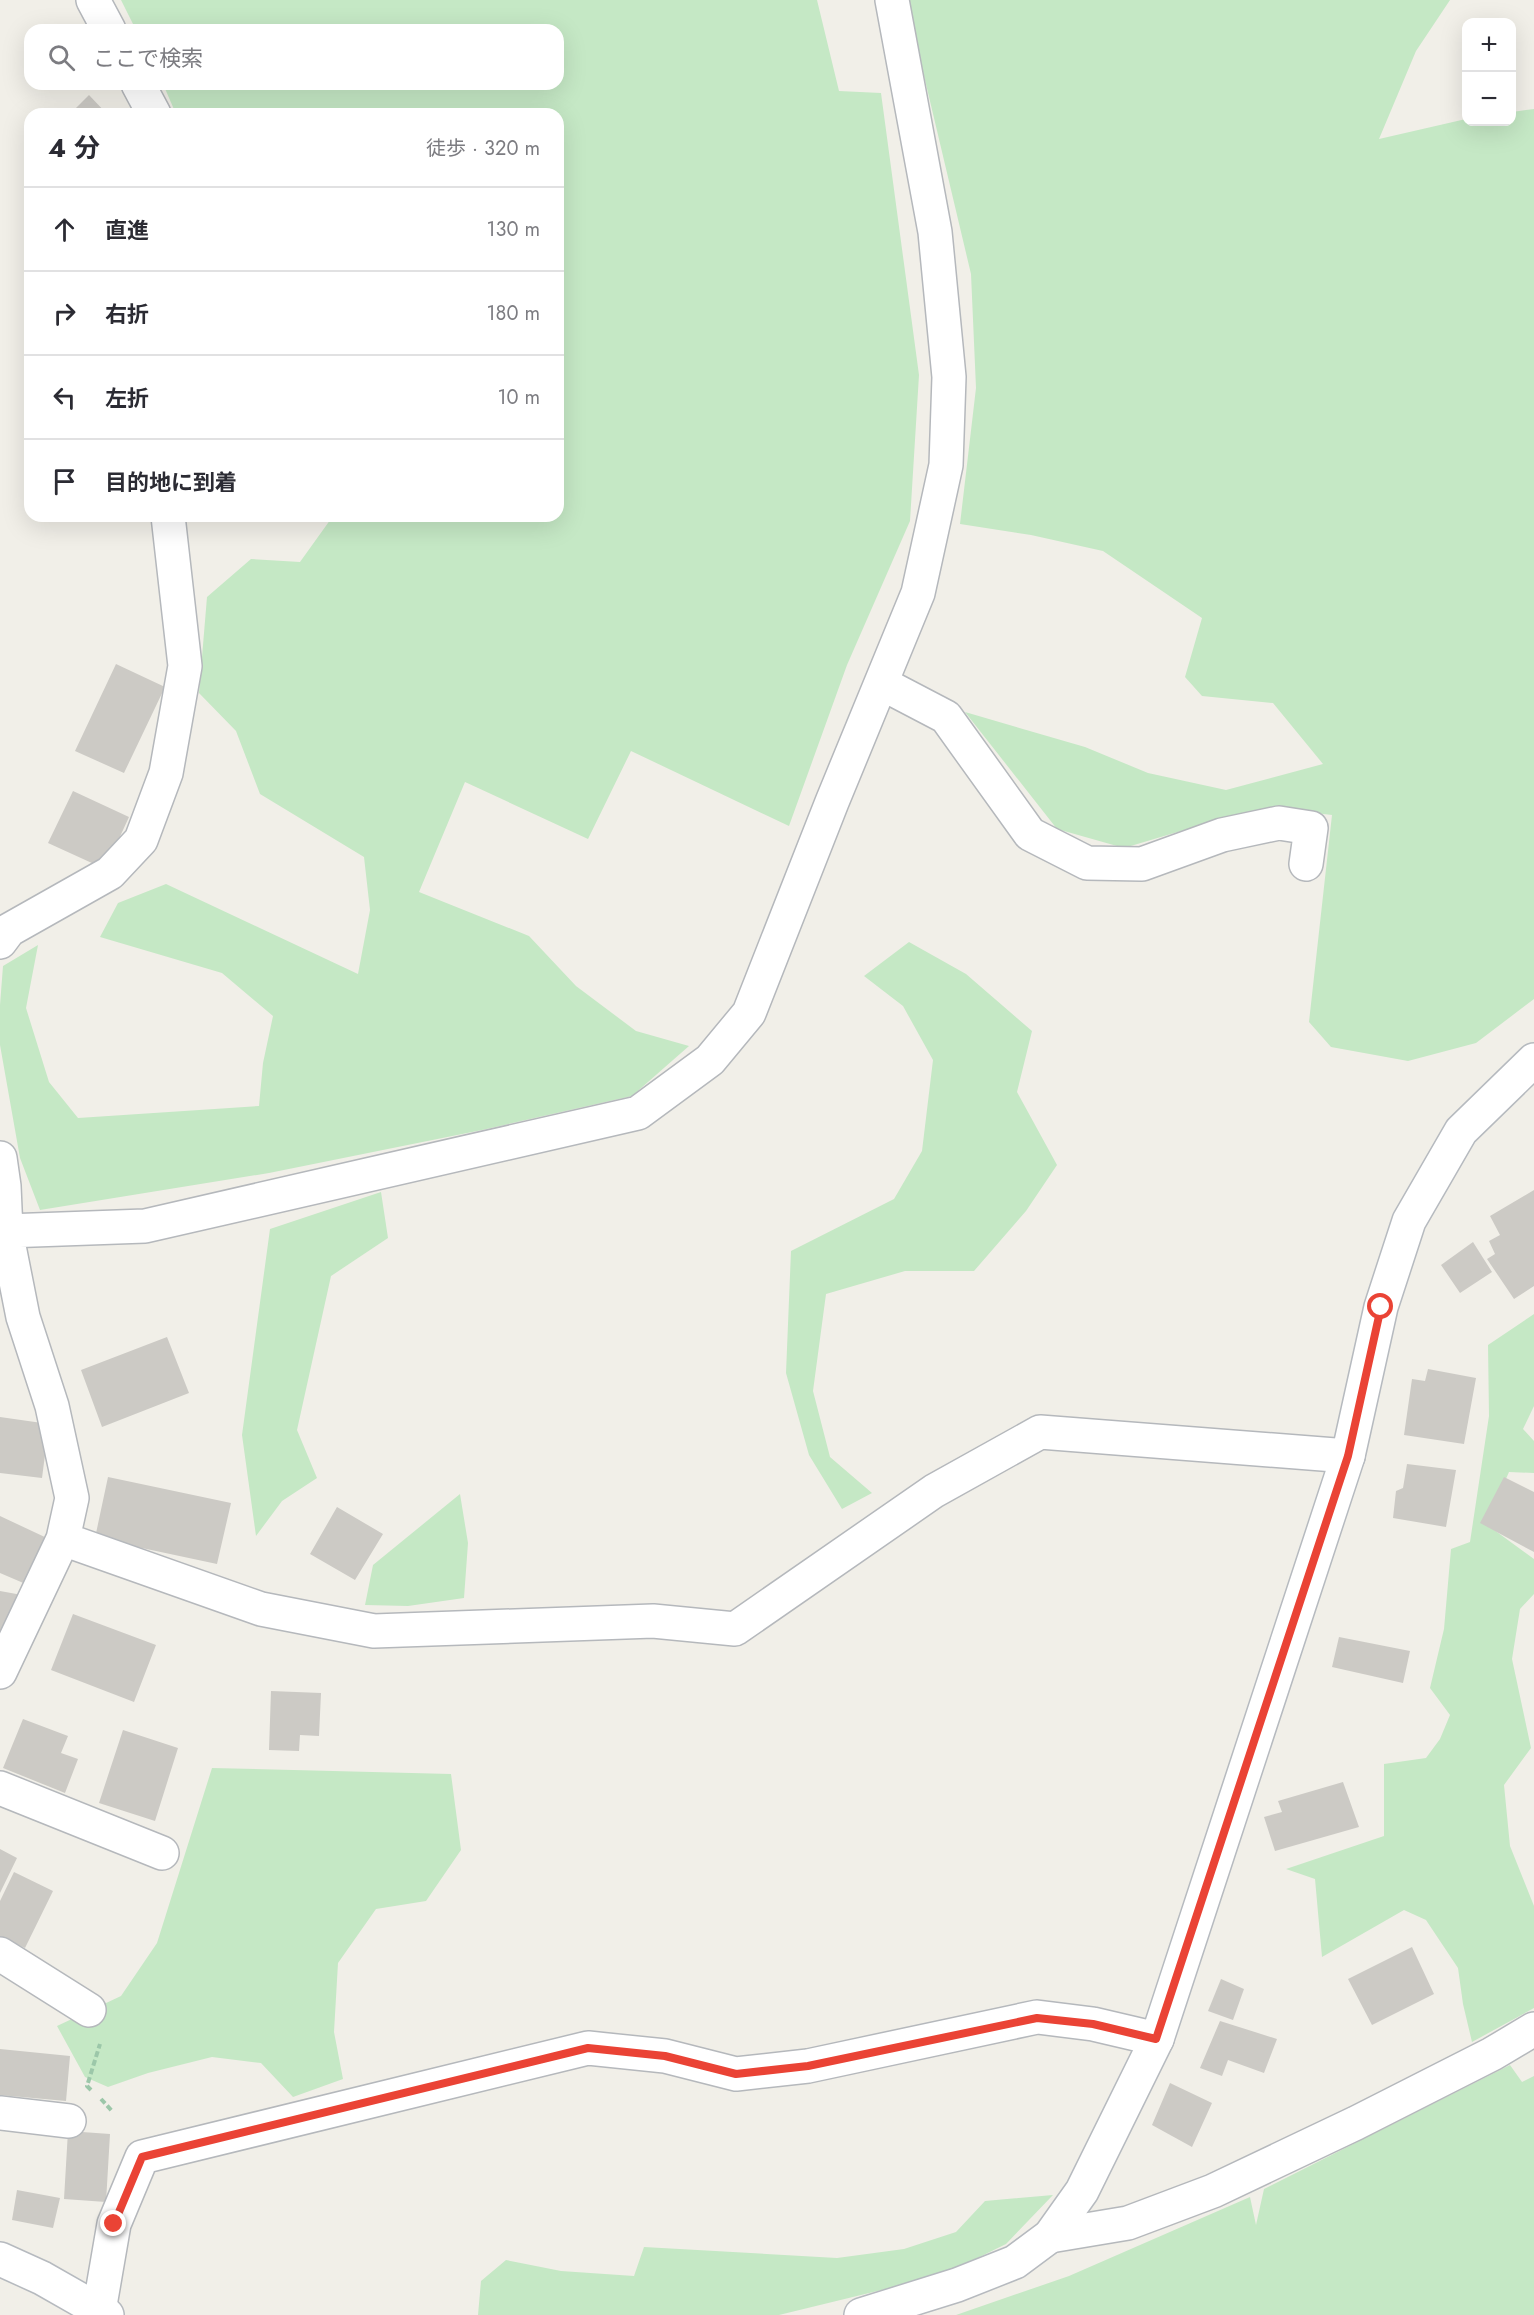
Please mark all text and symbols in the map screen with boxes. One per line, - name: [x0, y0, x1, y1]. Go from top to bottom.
- map controls: [1462, 18, 1516, 126]
- button: +: [1462, 18, 1516, 72]
- search box: [24, 24, 564, 90]
- icon: search: [45, 41, 78, 74]
- text: ここで検索: [93, 42, 203, 74]
- button: −: [1462, 72, 1516, 126]
- text: 4 分: [48, 129, 100, 167]
- text: 徒歩 · 320 m: [426, 134, 540, 163]
- icon: ahead: [48, 213, 81, 246]
- text: 直進: [105, 214, 149, 246]
- text: 130 m: [486, 215, 540, 244]
- icon: right: [48, 297, 81, 330]
- text: 右折: [105, 298, 149, 330]
- text: 180 m: [486, 299, 540, 328]
- icon: left: [48, 381, 81, 414]
- text: 左折: [105, 382, 149, 414]
- text: 10 m: [497, 383, 540, 412]
- icon: arrive: [48, 465, 81, 498]
- text: 目的地に到着: [105, 466, 237, 498]
- route start: [1367, 1293, 1393, 1319]
- route end: [100, 2210, 126, 2236]

